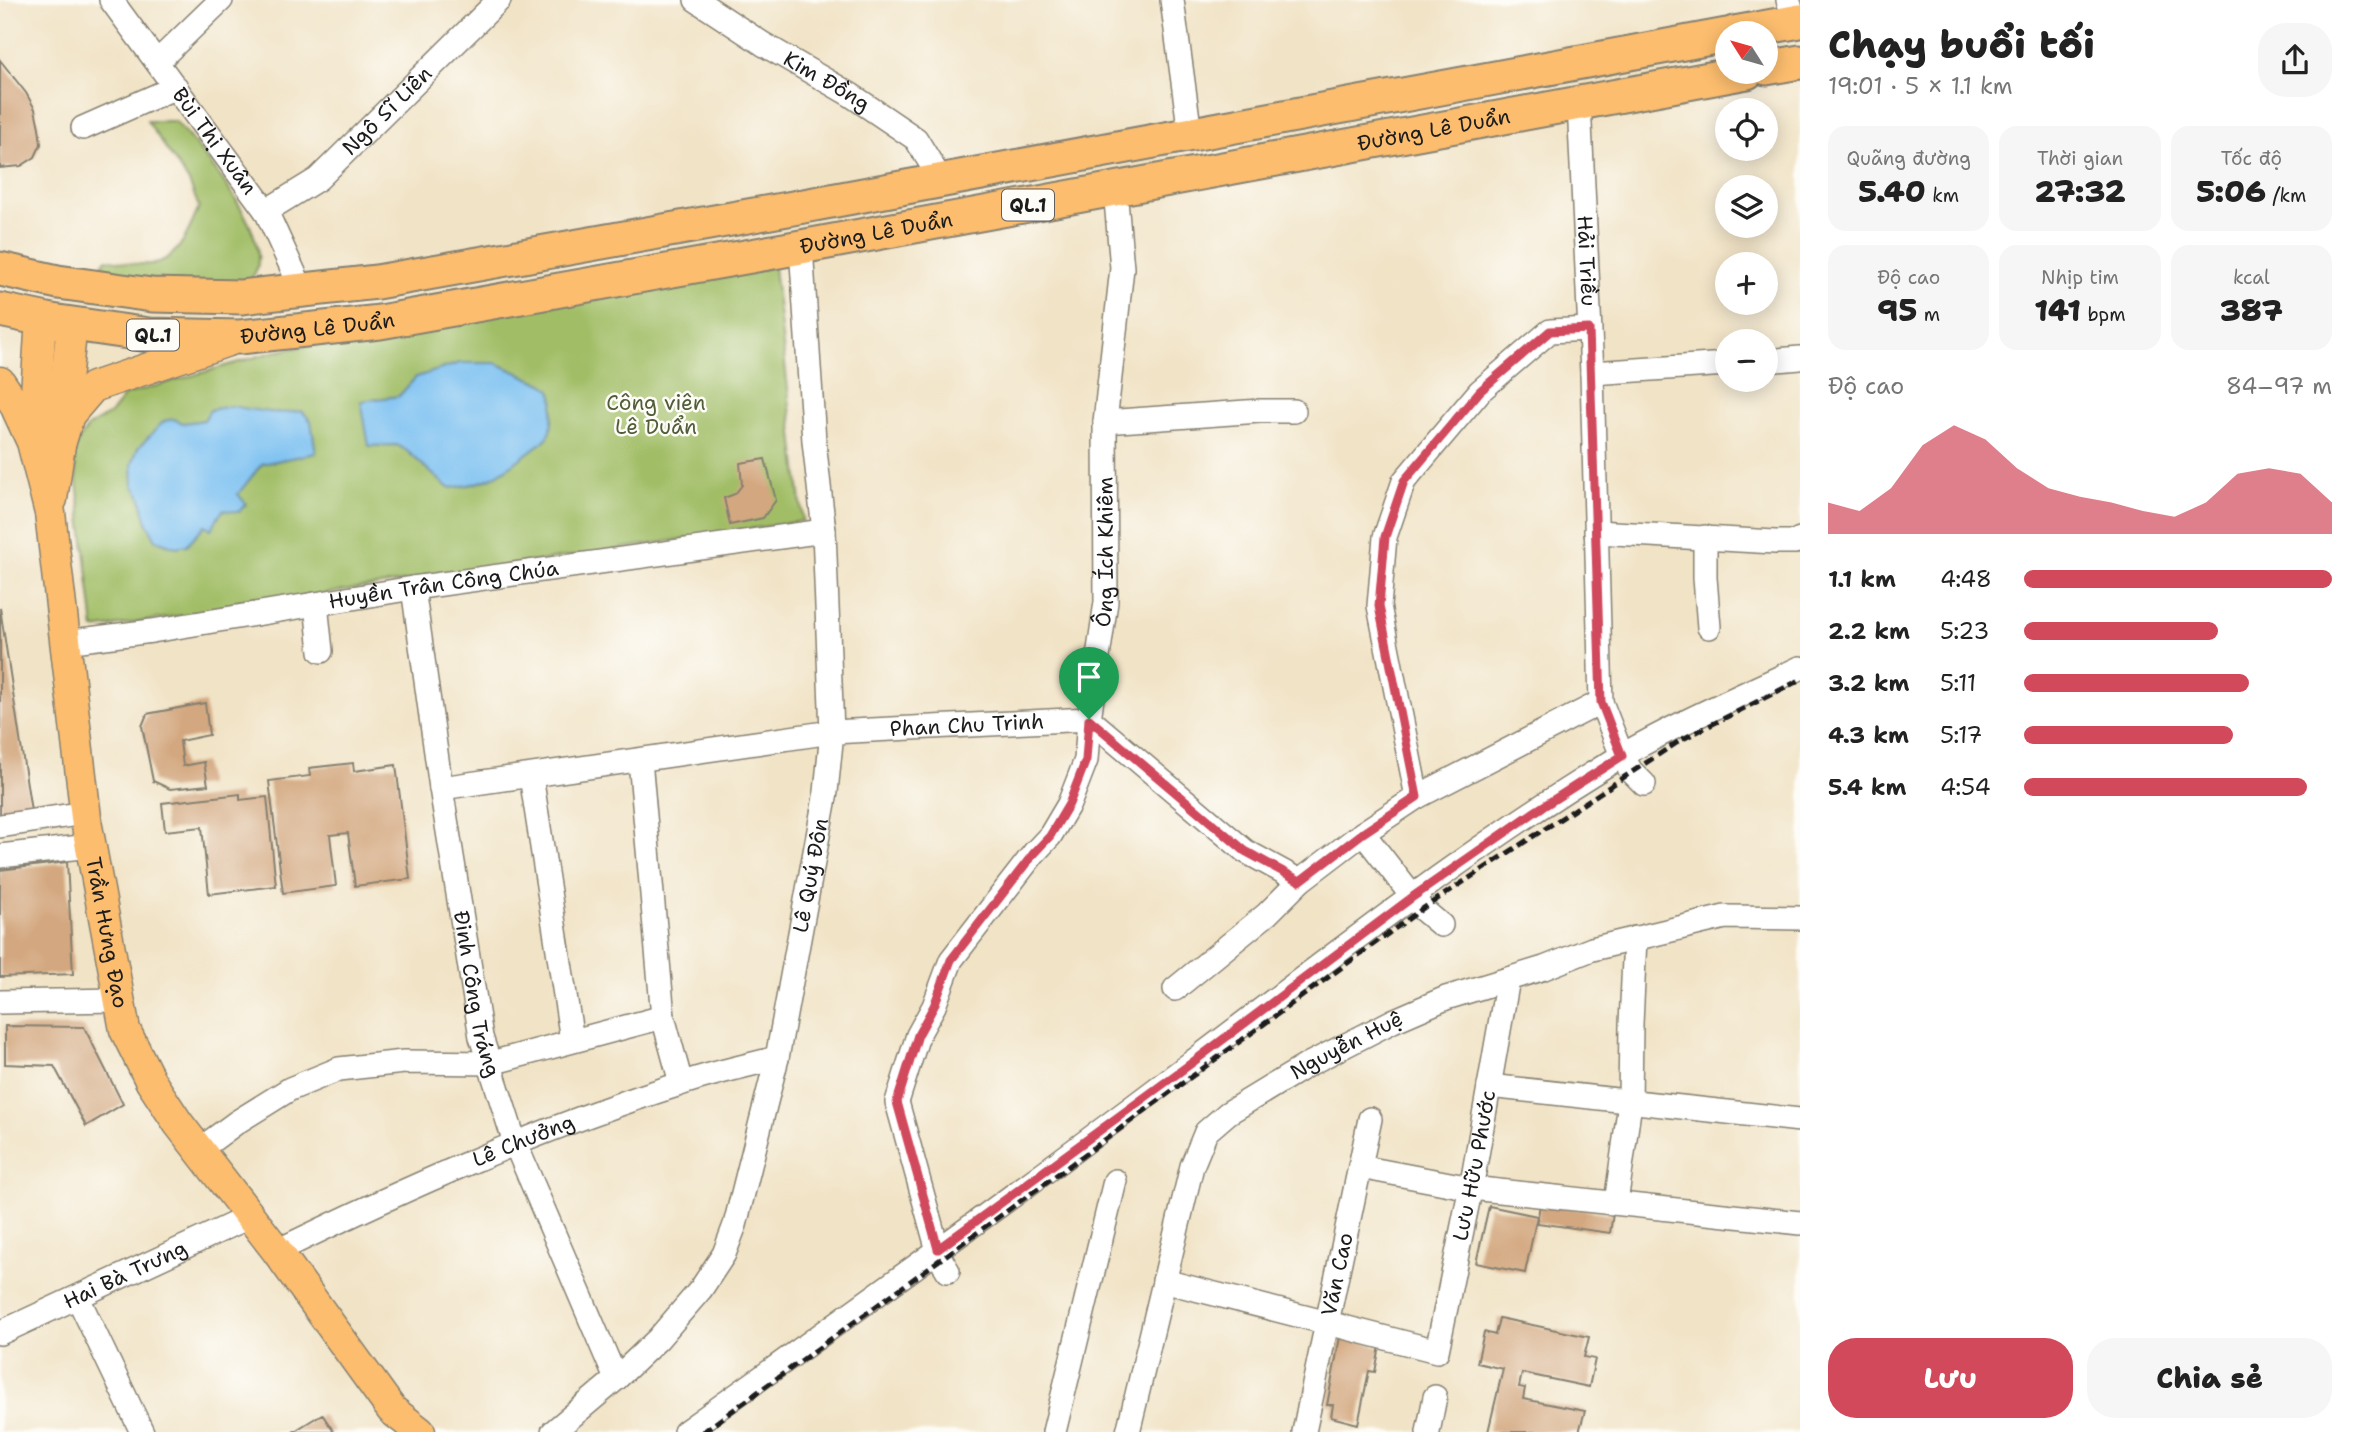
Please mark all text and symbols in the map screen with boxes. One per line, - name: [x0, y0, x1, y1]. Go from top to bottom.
- text: Chạy buổi tối: [1828, 19, 2095, 70]
- north arrow: [1715, 21, 1778, 84]
- map controls: [1715, 21, 1778, 392]
- button: share: [2258, 23, 2332, 97]
- street label: Kim Đồng: [778, 45, 876, 118]
- street label: Ngô Sĩ Liên: [336, 60, 438, 162]
- text: 19:01 · 5 × 1.1 km: [1828, 71, 2013, 101]
- street label: Bùi Thị Xuân: [166, 82, 263, 200]
- button: locate: [1715, 98, 1778, 161]
- street label: Đường Lê Duẩn: [1355, 102, 1513, 158]
- text: Quãng đường: [1846, 146, 1971, 171]
- text: Thời gian: [2037, 146, 2123, 171]
- text: Tốc độ: [2221, 146, 2282, 171]
- text: 5.40: [1858, 171, 1926, 212]
- text: 27:32: [2035, 171, 2125, 212]
- text: 5:06: [2196, 171, 2266, 212]
- button: layers: [1715, 175, 1778, 238]
- text: km: [1926, 183, 1959, 208]
- text: /km: [2266, 183, 2306, 208]
- road number: QL.1: [1002, 190, 1054, 220]
- street label: Đường Lê Duẩn: [797, 205, 955, 261]
- street label: Hải Triều: [1570, 215, 1603, 307]
- button: +: [1715, 252, 1778, 315]
- text: Độ cao: [1877, 265, 1940, 290]
- text: Nhịp tim: [2041, 265, 2119, 290]
- text: kcal: [2233, 265, 2270, 290]
- text: 95: [1877, 290, 1917, 331]
- text: 141: [2034, 290, 2081, 331]
- text: 387: [2220, 290, 2283, 331]
- text: m: [1917, 302, 1940, 327]
- text: bpm: [2081, 302, 2126, 327]
- street label: Đường Lê Duẩn: [239, 306, 397, 351]
- road number: QL.1: [127, 320, 179, 350]
- button: −: [1715, 329, 1778, 392]
- text: Độ cao: [1828, 371, 1904, 401]
- text: 84–97 m: [2226, 371, 2332, 401]
- park label: Công viên Lê Duẩn: [606, 389, 706, 441]
- street label: Ông Ích Khiêm: [1088, 477, 1120, 629]
- street label: Huyền Trân Công Chúa: [327, 554, 560, 616]
- text: 1.1 km: [1828, 564, 1896, 594]
- text: 4:48: [1940, 564, 1992, 594]
- text: 2.2 km: [1828, 616, 1910, 646]
- text: 5:23: [1940, 616, 1989, 646]
- pin: [1059, 647, 1119, 719]
- icon: arrive: [1070, 658, 1108, 696]
- text: 3.2 km: [1828, 668, 1910, 698]
- text: 5:11: [1940, 668, 1976, 698]
- street label: Phan Chu Trinh: [889, 707, 1045, 743]
- text: 4.3 km: [1828, 720, 1909, 750]
- text: 5:17: [1940, 720, 1982, 750]
- text: 5.4 km: [1828, 772, 1906, 802]
- text: 4:54: [1940, 772, 1991, 802]
- street label: Lê Quý Đôn: [786, 816, 835, 935]
- street label: Trần Hưng Đạo: [79, 855, 135, 1010]
- street label: Đinh Công Tráng: [447, 909, 507, 1081]
- street label: Nguyễn Huệ: [1285, 1004, 1407, 1086]
- street label: Lưu Hữu Phước: [1446, 1088, 1502, 1243]
- street label: Lê Chưởng: [468, 1108, 578, 1174]
- street label: Văn Cao: [1315, 1230, 1360, 1319]
- street label: Hai Bà Trưng: [59, 1234, 191, 1316]
- button: Lưu: [1828, 1338, 2073, 1418]
- button: Chia sẻ: [2087, 1338, 2332, 1418]

